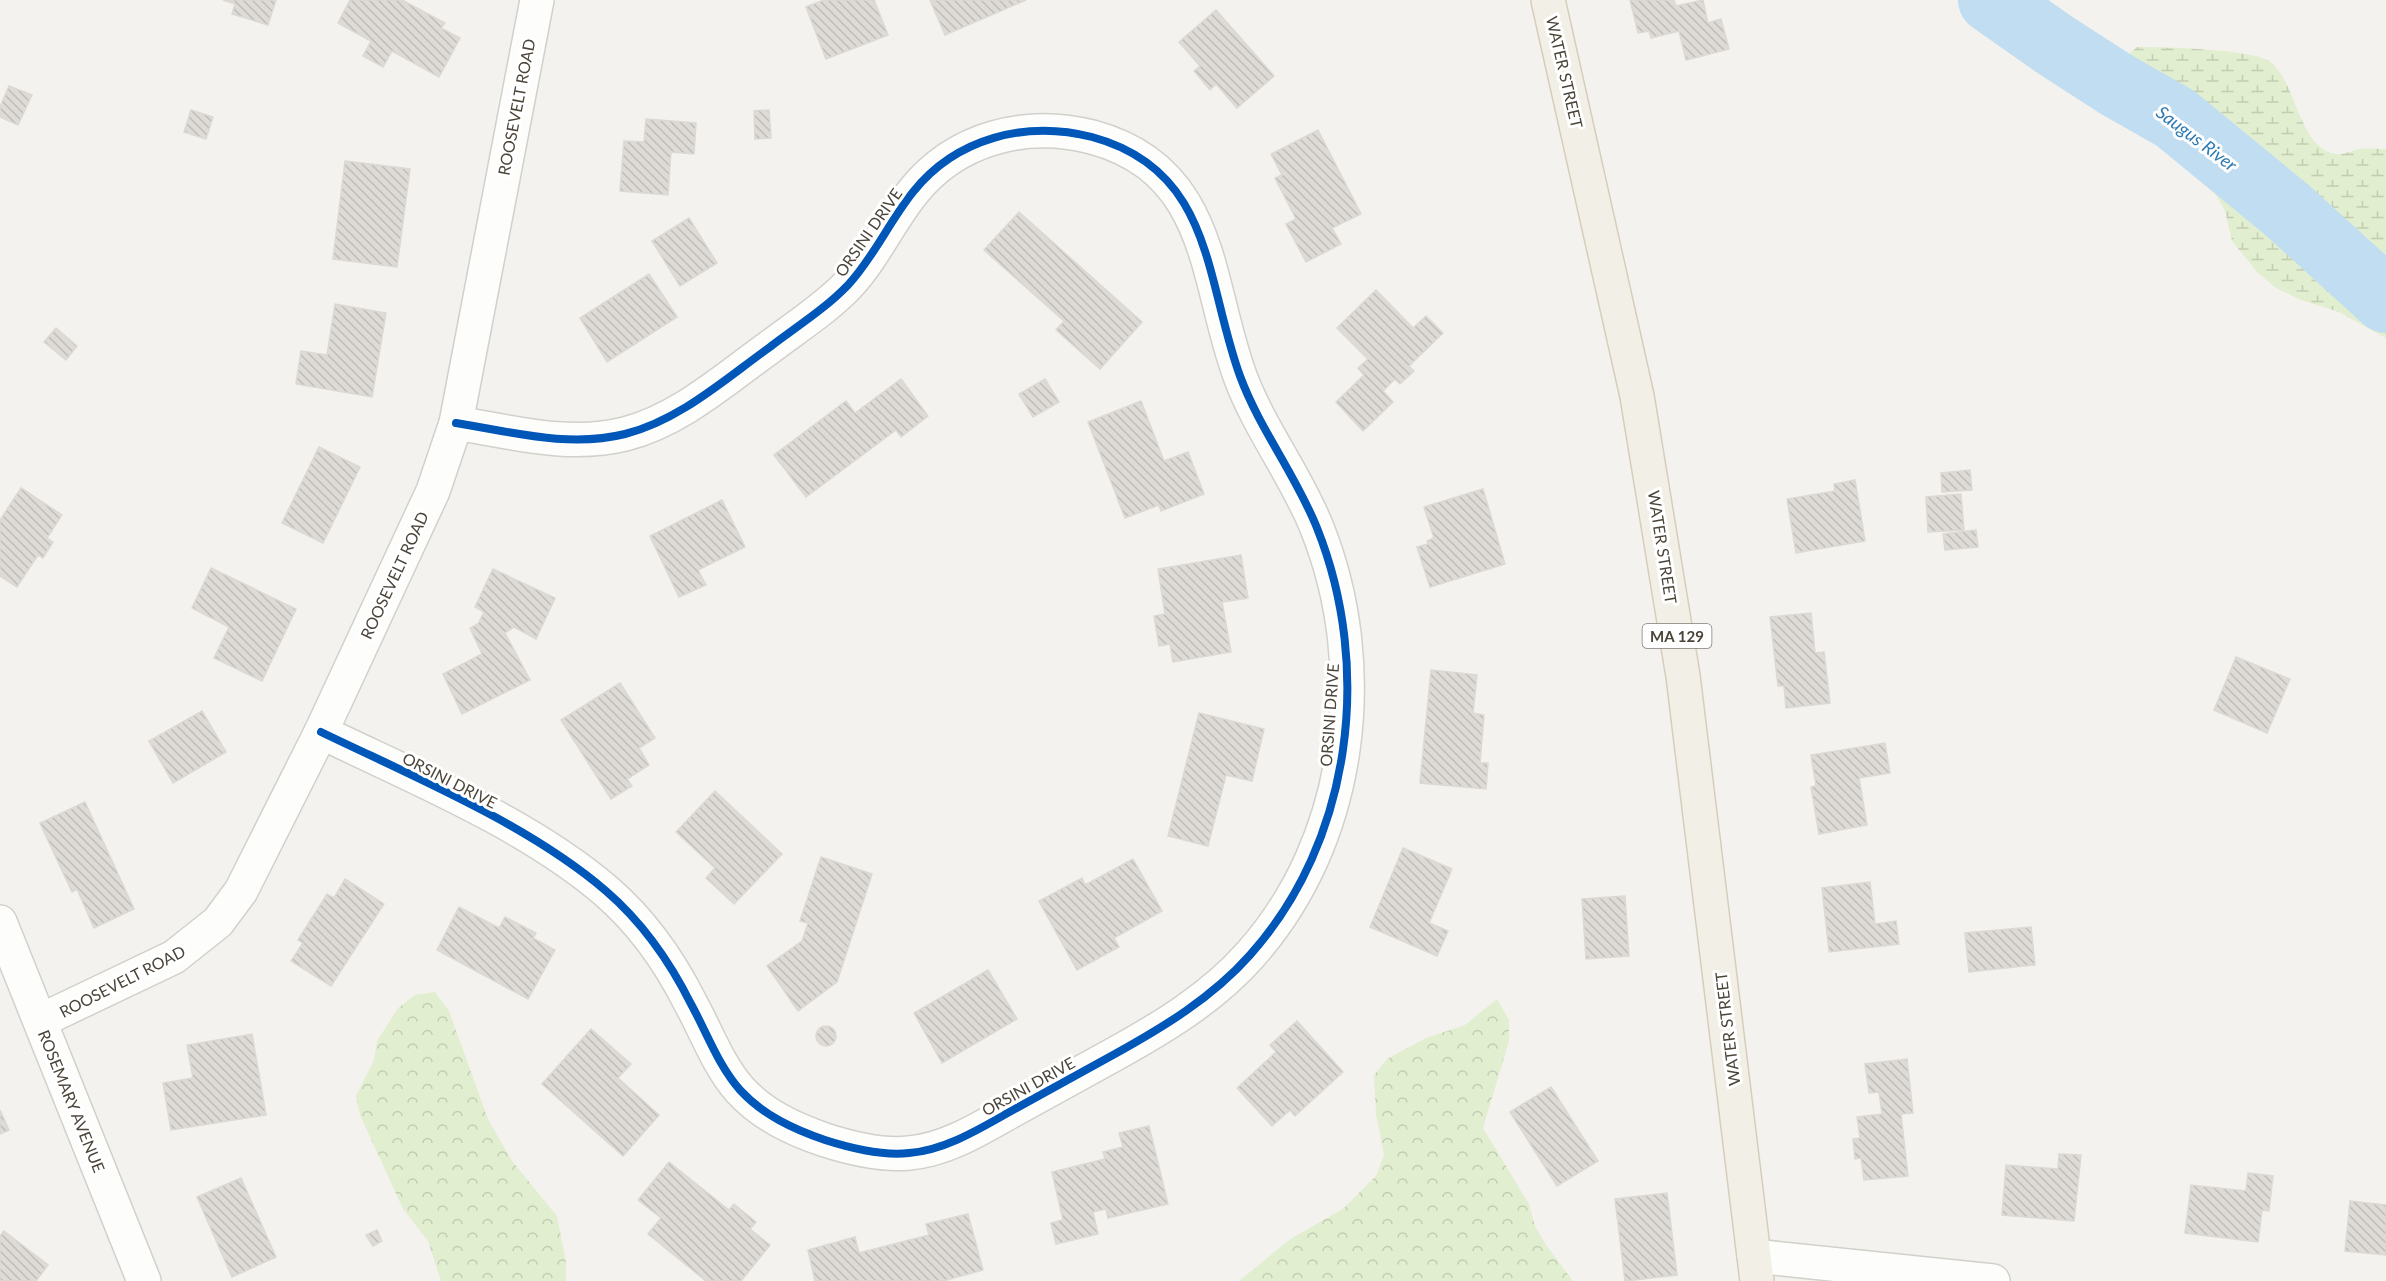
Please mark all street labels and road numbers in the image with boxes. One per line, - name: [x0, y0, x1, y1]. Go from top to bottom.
- street label: WATER STREET: [1543, 14, 1587, 130]
- street label: ROOSEVELT ROAD: [493, 37, 539, 177]
- street label: ORSINI DRIVE: [831, 184, 905, 280]
- street label: WATER STREET: [1645, 489, 1681, 606]
- street label: ROOSEVELT ROAD: [356, 508, 432, 642]
- road number: MA 129: [1642, 624, 1712, 648]
- street label: ORSINI DRIVE: [1316, 663, 1342, 767]
- street label: ORSINI DRIVE: [400, 748, 500, 812]
- street label: ROOSEVELT ROAD: [56, 941, 188, 1021]
- street label: WATER STREET: [1711, 970, 1743, 1087]
- street label: ROSEMARY AVENUE: [35, 1027, 109, 1175]
- street label: ORSINI DRIVE: [978, 1053, 1078, 1119]

